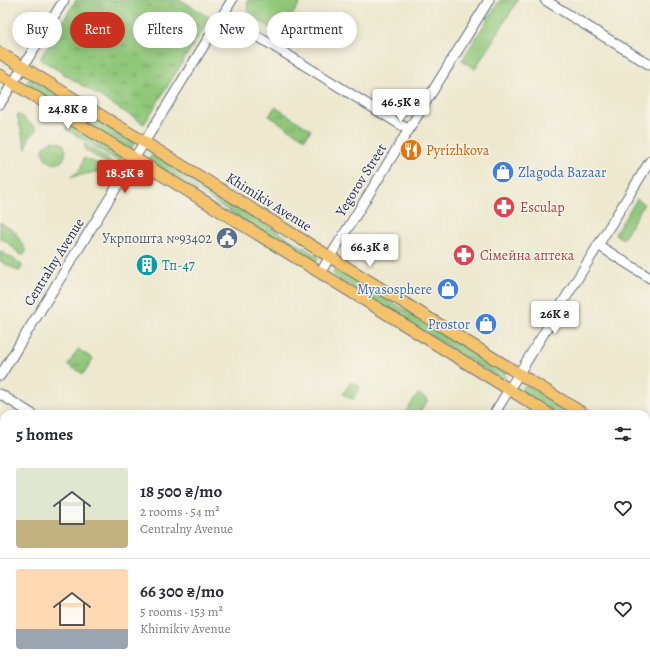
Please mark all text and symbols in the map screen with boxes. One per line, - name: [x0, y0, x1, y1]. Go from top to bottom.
- chip: Buy: [12, 12, 62, 48]
- chip: Rent: [70, 12, 125, 48]
- chip: Filters: [133, 12, 197, 48]
- chip: New: [205, 12, 259, 48]
- chip: Apartment: [267, 12, 357, 48]
- pin: 46.5K ₴: [364, 89, 438, 123]
- text: 46.5K ₴: [381, 93, 421, 110]
- pin: 24.8K ₴: [31, 96, 105, 130]
- text: 24.8K ₴: [48, 100, 88, 117]
- restaurant icon: Pyrizhkova: [398, 137, 424, 163]
- street label: Yegorov Street: [331, 140, 391, 221]
- place label: Pyrizhkova: [426, 141, 490, 160]
- shop icon: Zlagoda Bazaar: [490, 159, 516, 185]
- pin: 18.5K ₴: [88, 160, 162, 194]
- place label: Zlagoda Bazaar: [518, 163, 607, 182]
- text: 18.5K ₴: [106, 164, 144, 181]
- street label: Khimikiv Avenue: [223, 168, 315, 236]
- pharmacy icon: Esculap: [491, 194, 517, 220]
- place label: Esculap: [520, 198, 565, 217]
- street label: Centralny Avenue: [19, 214, 89, 310]
- public building icon: Укрпошта №93402: [214, 225, 240, 251]
- place label: Укрпошта №93402: [102, 229, 212, 248]
- pin: 66.3K ₴: [333, 234, 407, 268]
- text: 66.3K ₴: [350, 238, 390, 255]
- pharmacy icon: Сімейна аптека: [451, 242, 477, 268]
- place label: Сімейна аптека: [480, 246, 575, 265]
- building icon: Тп-47: [134, 252, 160, 278]
- place label: Тп-47: [162, 256, 195, 275]
- shop icon: Myasosphere: [435, 276, 461, 302]
- place label: Myasosphere: [357, 280, 432, 299]
- pin: 26K ₴: [527, 301, 583, 335]
- text: 26K ₴: [540, 305, 570, 322]
- shop icon: Prostor: [473, 311, 499, 337]
- place label: Prostor: [428, 315, 471, 334]
- text: 5 homes: [16, 423, 73, 446]
- icon: filters: [612, 423, 634, 445]
- text: 18 500 ₴/mo: [140, 480, 222, 503]
- icon: home: [48, 484, 96, 532]
- icon: heart: [612, 497, 634, 519]
- text: 2 rooms · 54 m²: [140, 503, 219, 520]
- text: Centralny Avenue: [140, 520, 233, 537]
- text: 66 300 ₴/mo: [140, 580, 224, 603]
- icon: home: [48, 585, 96, 633]
- icon: heart: [612, 598, 634, 620]
- text: 5 rooms · 153 m²: [140, 603, 223, 620]
- text: Khimikiv Avenue: [140, 620, 230, 637]

